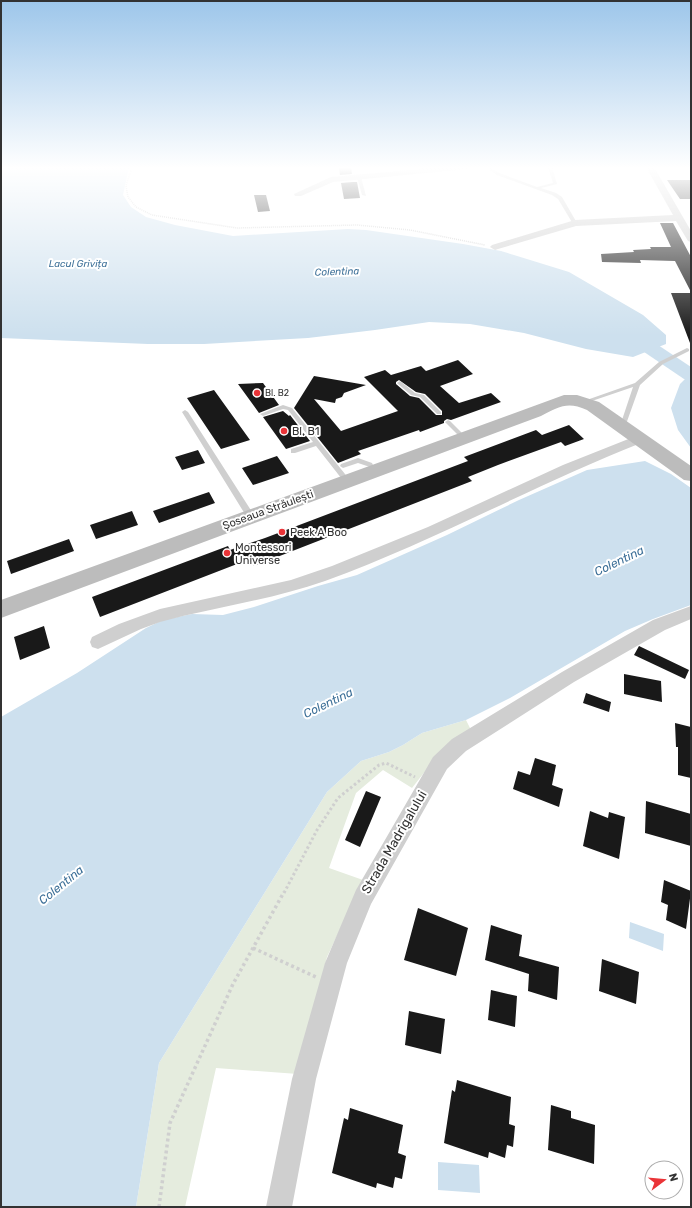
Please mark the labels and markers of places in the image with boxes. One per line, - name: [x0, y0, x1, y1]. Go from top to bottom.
- marker: Bl. B2: [252, 388, 262, 398]
- place label: Bl. B2: [265, 388, 289, 398]
- place label: Bl. B1: [292, 425, 320, 438]
- marker: Bl. B1: [279, 426, 289, 436]
- place label: Peek A Boo: [290, 526, 347, 539]
- marker: Peek A Boo: [277, 527, 287, 537]
- place label: Montessori Universe: [235, 541, 291, 567]
- marker: Montessori Universe: [222, 548, 232, 558]

